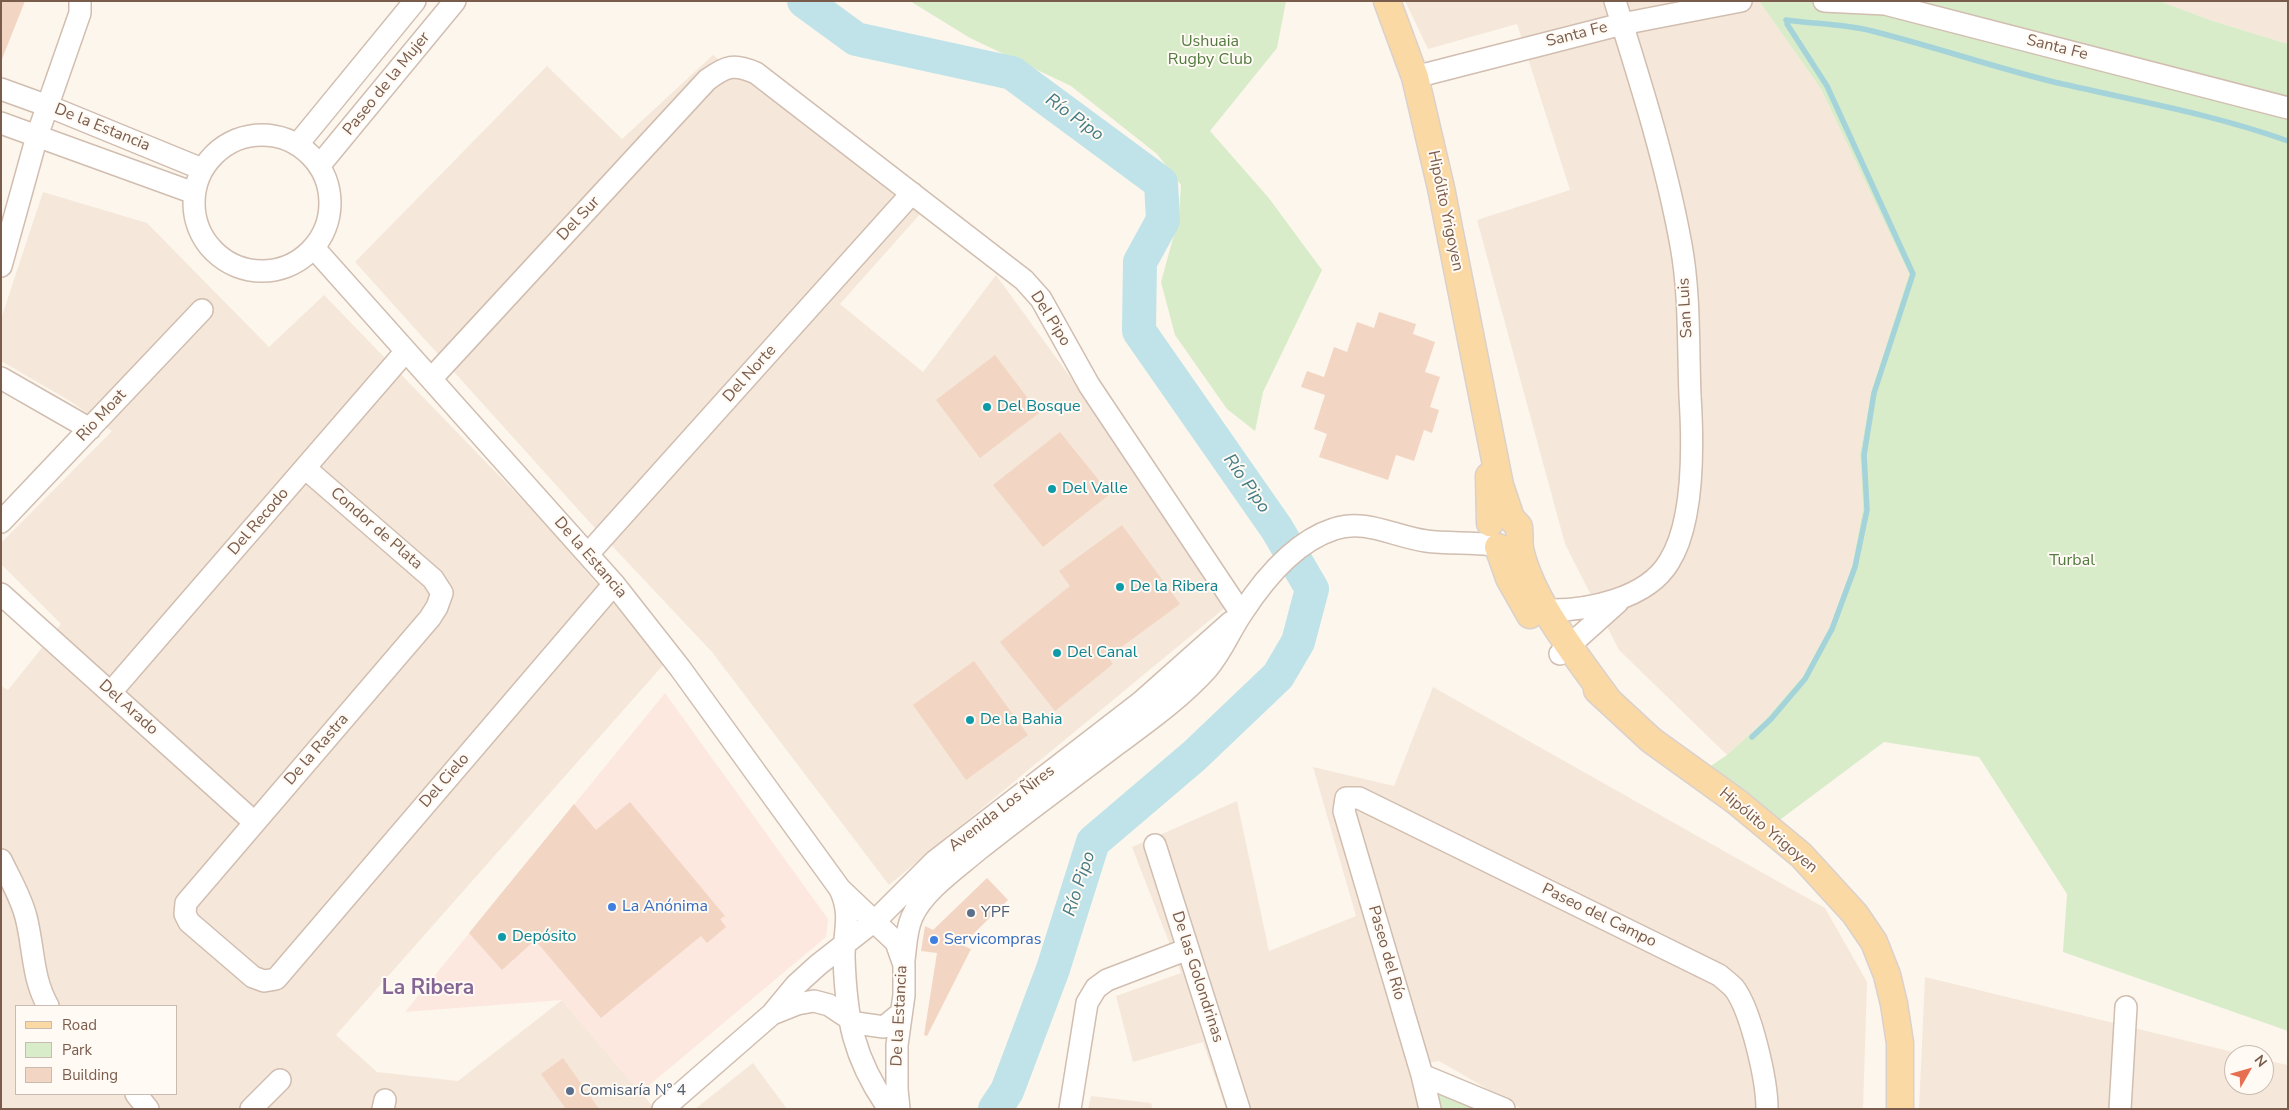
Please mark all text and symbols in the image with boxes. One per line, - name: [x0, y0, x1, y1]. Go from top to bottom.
- street label: Santa Fe: [1544, 18, 1610, 52]
- street label: Paseo de la Mujer: [339, 28, 435, 140]
- street label: Santa Fe: [2024, 31, 2090, 65]
- park label: Ushuaia Rugby Club: [1168, 32, 1252, 70]
- water label: Río Pipo: [1041, 90, 1107, 146]
- street label: De la Estancia: [51, 100, 153, 156]
- street label: Hipólito Yrigoyen: [1423, 149, 1467, 273]
- street label: Del Sur: [554, 193, 604, 245]
- street label: San Luis: [1675, 277, 1697, 339]
- street label: Del Pipo: [1026, 288, 1074, 350]
- street label: Del Norte: [719, 342, 781, 406]
- street label: Rio Moat: [73, 386, 131, 446]
- place label: Del Bosque: [997, 397, 1080, 417]
- marker: Del Bosque: [981, 401, 993, 413]
- water label: Río Pipo: [1218, 450, 1274, 518]
- place label: Del Valle: [1062, 479, 1128, 499]
- marker: Del Valle: [1046, 483, 1058, 495]
- street label: Condor de Plata: [326, 484, 426, 574]
- street label: Del Recodo: [225, 485, 293, 559]
- street label: De la Estancia: [549, 513, 631, 603]
- park label: Turbal: [2049, 551, 2095, 571]
- place label: De la Ribera: [1130, 577, 1218, 597]
- marker: De la Ribera: [1114, 581, 1126, 593]
- place label: Del Canal: [1067, 643, 1138, 663]
- marker: Del Canal: [1051, 647, 1063, 659]
- street label: Del Arado: [94, 676, 162, 740]
- street label: De la Rastra: [281, 710, 353, 790]
- place label: De la Bahia: [980, 710, 1062, 730]
- marker: De la Bahia: [964, 714, 976, 726]
- street label: Del Cielo: [416, 750, 474, 812]
- street label: Avenida Los Ñires: [945, 762, 1059, 856]
- street label: Hipólito Yrigoyen: [1715, 784, 1821, 878]
- water label: Río Pipo: [1059, 849, 1101, 919]
- street label: Paseo del Campo: [1539, 880, 1659, 952]
- place label: La Anónima: [622, 897, 708, 917]
- marker: La Anónima: [606, 901, 618, 913]
- place label: YPF: [981, 903, 1010, 923]
- street label: Paseo del Río: [1363, 904, 1409, 1002]
- marker: YPF: [965, 907, 977, 919]
- street label: De las Golondrinas: [1167, 909, 1227, 1045]
- place label: Depósito: [512, 927, 576, 947]
- place label: Servicompras: [944, 930, 1042, 950]
- marker: Depósito: [496, 931, 508, 943]
- marker: Servicompras: [928, 934, 940, 946]
- street label: De la Estancia: [888, 965, 912, 1067]
- district label: La Ribera: [382, 976, 474, 1002]
- legend: [15, 1005, 178, 1095]
- text: Road: [62, 1015, 97, 1035]
- text: Park: [62, 1040, 92, 1060]
- north arrow: [2224, 1045, 2274, 1095]
- text: N: [2250, 1051, 2271, 1071]
- text: Building: [62, 1065, 118, 1085]
- place label: Comisaría N° 4: [580, 1081, 686, 1101]
- marker: Comisaría N° 4: [564, 1085, 576, 1097]

